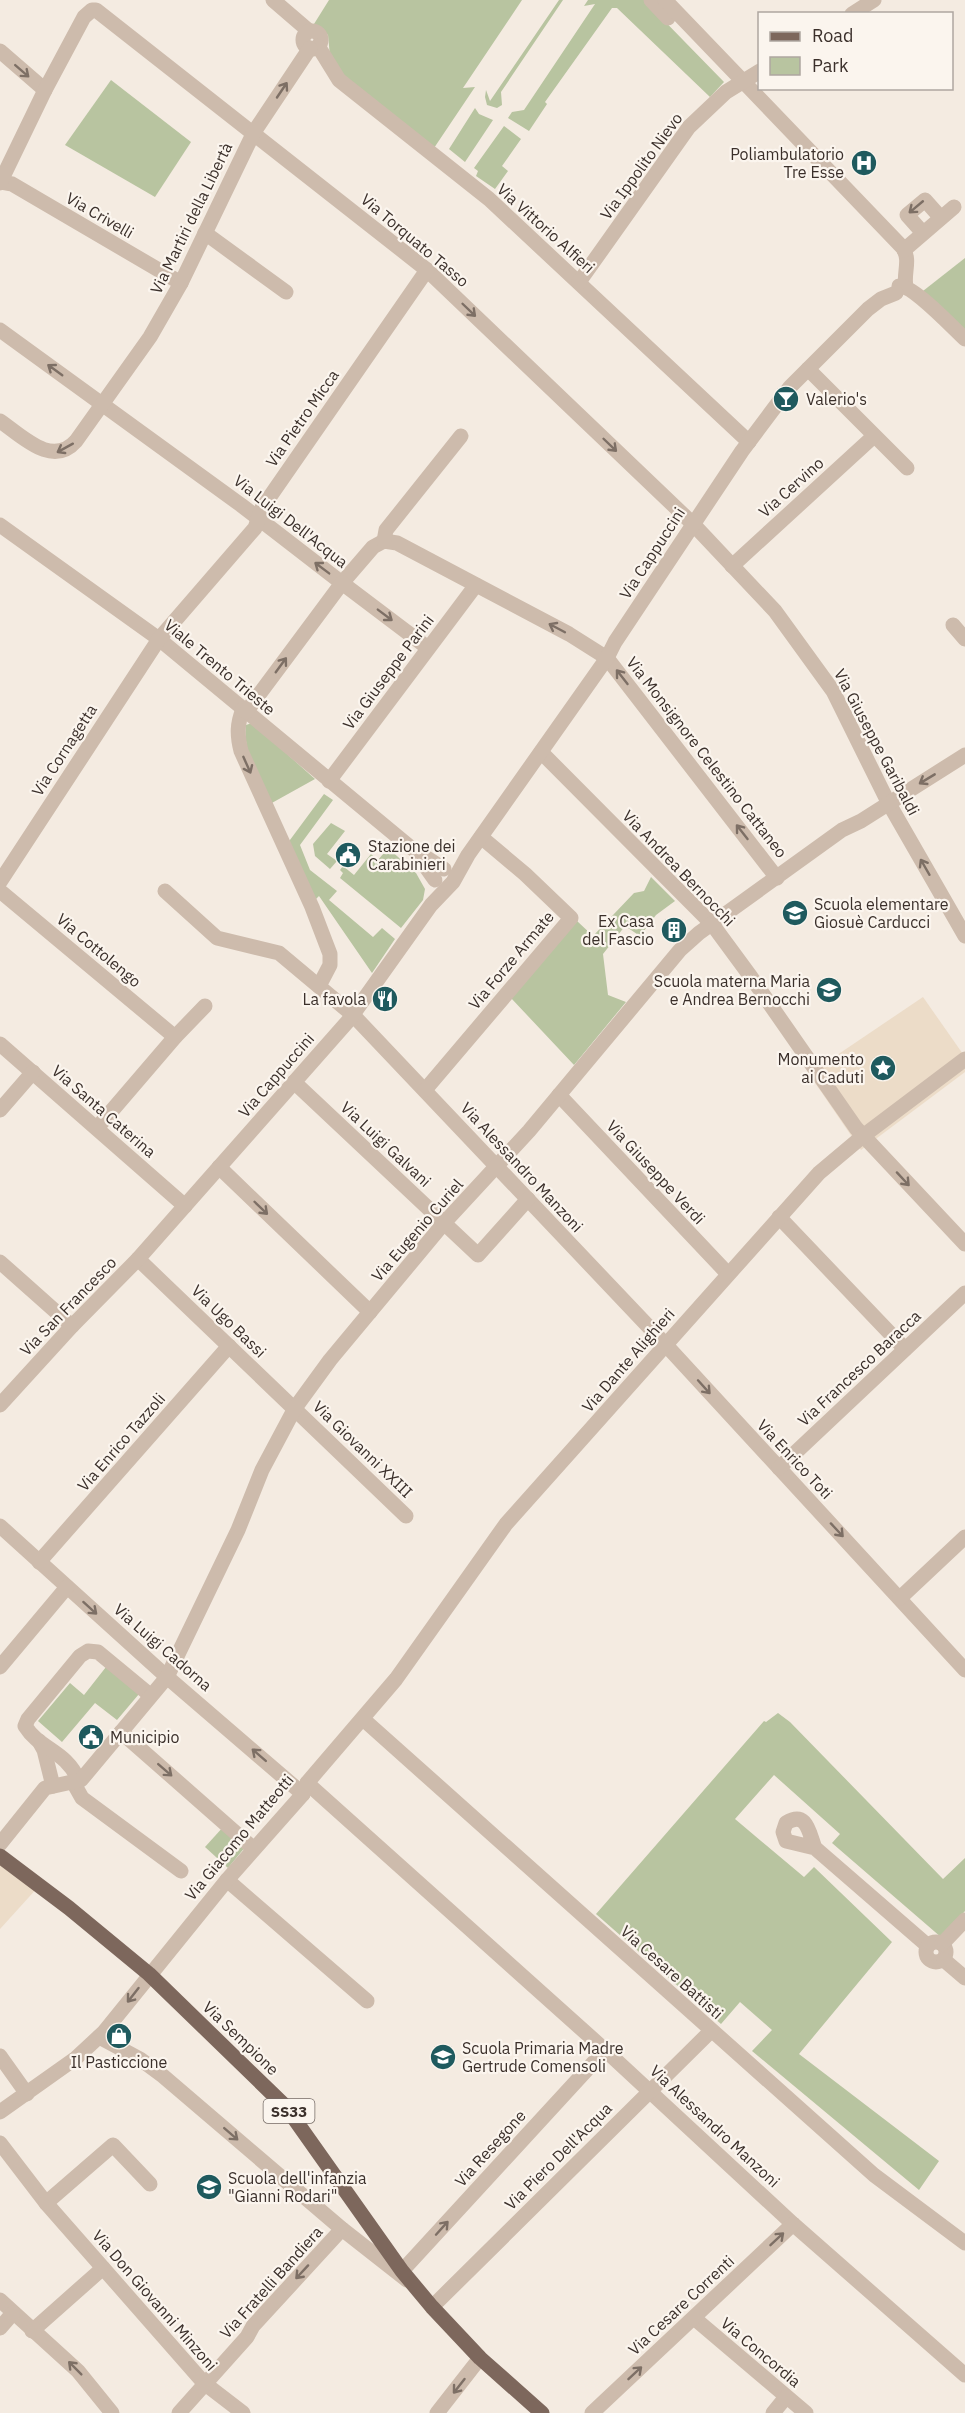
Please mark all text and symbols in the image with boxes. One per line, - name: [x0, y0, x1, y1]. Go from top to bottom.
- legend: [758, 12, 953, 90]
- text: Road: [812, 24, 853, 47]
- text: Park: [812, 54, 849, 77]
- one-way arrow: [14, 64, 29, 78]
- one-way arrow: [276, 82, 288, 99]
- street label: Via Ippolito Nievo: [595, 109, 687, 223]
- street label: Via Martiri della Libertà: [146, 139, 237, 297]
- place label: Poliambulatorio Tre Esse: [730, 144, 844, 182]
- hospital icon: Poliambulatorio Tre Esse: [849, 148, 879, 178]
- street label: Via Vittorio Alfieri: [493, 179, 599, 277]
- street label: Via Crivelli: [63, 188, 137, 242]
- street label: Via Torquato Tasso: [357, 189, 473, 291]
- one-way arrow: [909, 200, 924, 214]
- one-way arrow: [462, 303, 477, 317]
- one-way arrow: [47, 364, 63, 376]
- street label: Via Pietro Micca: [261, 365, 343, 471]
- bar icon: Valerio's: [771, 384, 801, 414]
- place label: Valerio's: [806, 389, 867, 409]
- one-way arrow: [602, 438, 617, 453]
- one-way arrow: [57, 442, 74, 454]
- street label: Via Cervino: [754, 453, 828, 521]
- street label: Via Luigi Dell'Acqua: [230, 470, 353, 572]
- street label: Via Cappuccini: [615, 503, 689, 603]
- one-way arrow: [315, 562, 331, 574]
- one-way arrow: [377, 608, 393, 621]
- street label: Via Giuseppe Parini: [338, 610, 438, 734]
- street label: Viale Trento Trieste: [160, 615, 280, 719]
- one-way arrow: [549, 622, 567, 633]
- street label: Via Monsignore Celestino Cattaneo: [622, 652, 792, 862]
- one-way arrow: [275, 657, 287, 673]
- street label: Via Giuseppe Garibaldi: [830, 665, 924, 819]
- one-way arrow: [616, 670, 629, 686]
- street label: Via Cornagetta: [27, 700, 101, 800]
- one-way arrow: [242, 755, 253, 774]
- one-way arrow: [919, 773, 936, 785]
- street label: Via Andrea Bernocchi: [618, 806, 740, 930]
- one-way arrow: [735, 824, 748, 840]
- place label: Stazione dei Carabinieri: [368, 836, 456, 874]
- public building icon: Stazione dei Carabinieri: [333, 840, 363, 870]
- one-way arrow: [919, 859, 931, 876]
- place label: Scuola elementare Giosuè Carducci: [814, 894, 949, 932]
- school or university icon: Scuola elementare Giosuè Carducci: [780, 898, 810, 928]
- street label: Via Forze Armate: [464, 907, 558, 1013]
- street label: Via Cottolengo: [53, 909, 145, 991]
- place label: Ex Casa del Fascio: [582, 911, 654, 949]
- building icon: Ex Casa del Fascio: [659, 915, 689, 945]
- place label: Scuola materna Maria e Andrea Bernocchi: [654, 971, 810, 1009]
- school or university icon: Scuola materna Maria e Andrea Bernocchi: [814, 975, 844, 1005]
- restaurant icon: La favola: [370, 984, 400, 1014]
- place label: La favola: [302, 989, 366, 1009]
- street label: Via Cappuccini: [234, 1029, 318, 1121]
- place label: Monumento ai Caduti: [778, 1049, 864, 1087]
- place icon: Monumento ai Caduti: [868, 1053, 898, 1083]
- street label: Via Santa Caterina: [48, 1060, 160, 1162]
- street label: Via Luigi Galvani: [337, 1097, 435, 1191]
- street label: Via Alessandro Manzoni: [457, 1098, 587, 1236]
- street label: Via Giuseppe Verdi: [603, 1116, 709, 1228]
- one-way arrow: [896, 1171, 910, 1186]
- street label: Via Eugenio Curiel: [367, 1175, 467, 1285]
- one-way arrow: [254, 1201, 269, 1215]
- street label: Via San Francesco: [16, 1252, 120, 1360]
- street label: Via Ugo Bassi: [187, 1280, 271, 1362]
- street label: Via Dante Alighieri: [577, 1304, 679, 1416]
- street label: Via Francesco Baracca: [793, 1305, 925, 1430]
- one-way arrow: [697, 1379, 711, 1394]
- street label: Via Enrico Tazzoli: [73, 1389, 169, 1495]
- street label: Via Giovanni XXIII: [309, 1396, 417, 1502]
- street label: Via Enrico Toti: [753, 1415, 837, 1503]
- one-way arrow: [830, 1523, 844, 1538]
- street label: Via Luigi Cadorna: [110, 1599, 216, 1695]
- one-way arrow: [82, 1601, 97, 1615]
- public building icon: Municipio: [76, 1722, 106, 1752]
- place label: Municipio: [110, 1727, 179, 1747]
- one-way arrow: [252, 1748, 267, 1762]
- one-way arrow: [157, 1763, 172, 1777]
- street label: Via Giacomo Matteotti: [180, 1770, 298, 1904]
- street label: Via Cesare Battisti: [617, 1921, 727, 2023]
- one-way arrow: [126, 1987, 139, 2003]
- street label: Via Sempione: [199, 1997, 283, 2079]
- shop icon: Il Pasticcione: [104, 2021, 134, 2051]
- place label: Scuola Primaria Madre Gertrude Comensoli: [462, 2038, 624, 2076]
- school or university icon: Scuola Primaria Madre Gertrude Comensoli: [428, 2042, 458, 2072]
- place label: Il Pasticcione: [71, 2052, 168, 2072]
- street label: Via Alessandro Manzoni: [646, 2061, 784, 2191]
- street label: Via Piero Dell'Acqua: [500, 2098, 616, 2214]
- road number: SS33: [264, 2099, 314, 2123]
- street label: Via Resegone: [450, 2105, 530, 2191]
- one-way arrow: [223, 2127, 238, 2141]
- place label: Scuola dell'infanzia "Gianni Rodari": [228, 2168, 367, 2206]
- school or university icon: Scuola dell'infanzia "Gianni Rodari": [194, 2172, 224, 2202]
- street label: Via Fratelli Bandiera: [215, 2221, 327, 2342]
- one-way arrow: [435, 2221, 449, 2236]
- street label: Via Don Giovanni Minzoni: [88, 2225, 222, 2375]
- one-way arrow: [769, 2232, 784, 2246]
- street label: Via Cesare Correnti: [624, 2251, 738, 2359]
- one-way arrow: [296, 2264, 310, 2279]
- street label: Via Concordia: [717, 2313, 806, 2392]
- one-way arrow: [68, 2361, 82, 2376]
- one-way arrow: [627, 2366, 642, 2380]
- one-way arrow: [452, 2377, 465, 2393]

